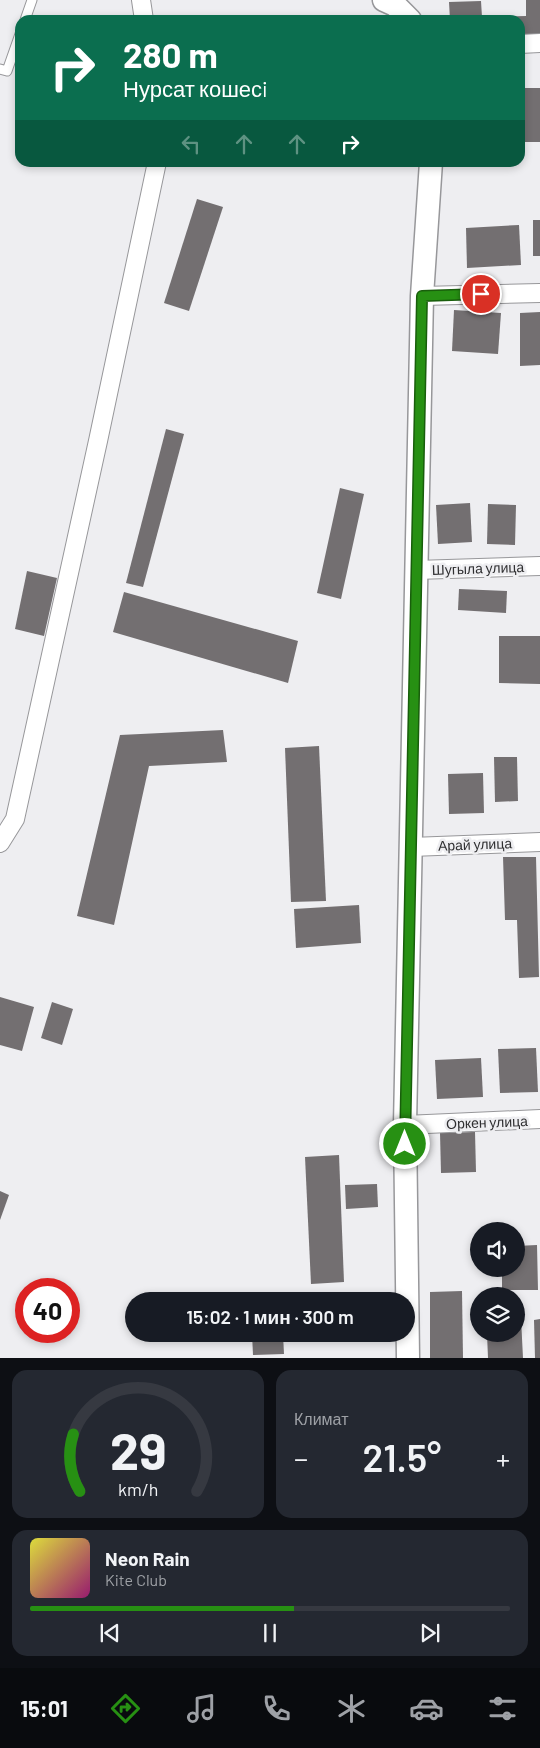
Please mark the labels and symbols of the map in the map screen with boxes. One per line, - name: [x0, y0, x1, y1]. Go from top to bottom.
- pin: [460, 273, 502, 315]
- street label: Шугыла улица: [432, 558, 525, 578]
- street label: Арай улица: [438, 834, 512, 854]
- street label: Оркен улица: [446, 1112, 528, 1132]
- position arrow: [378, 1117, 430, 1169]
- speed limit sign: 40: [15, 1278, 80, 1343]

